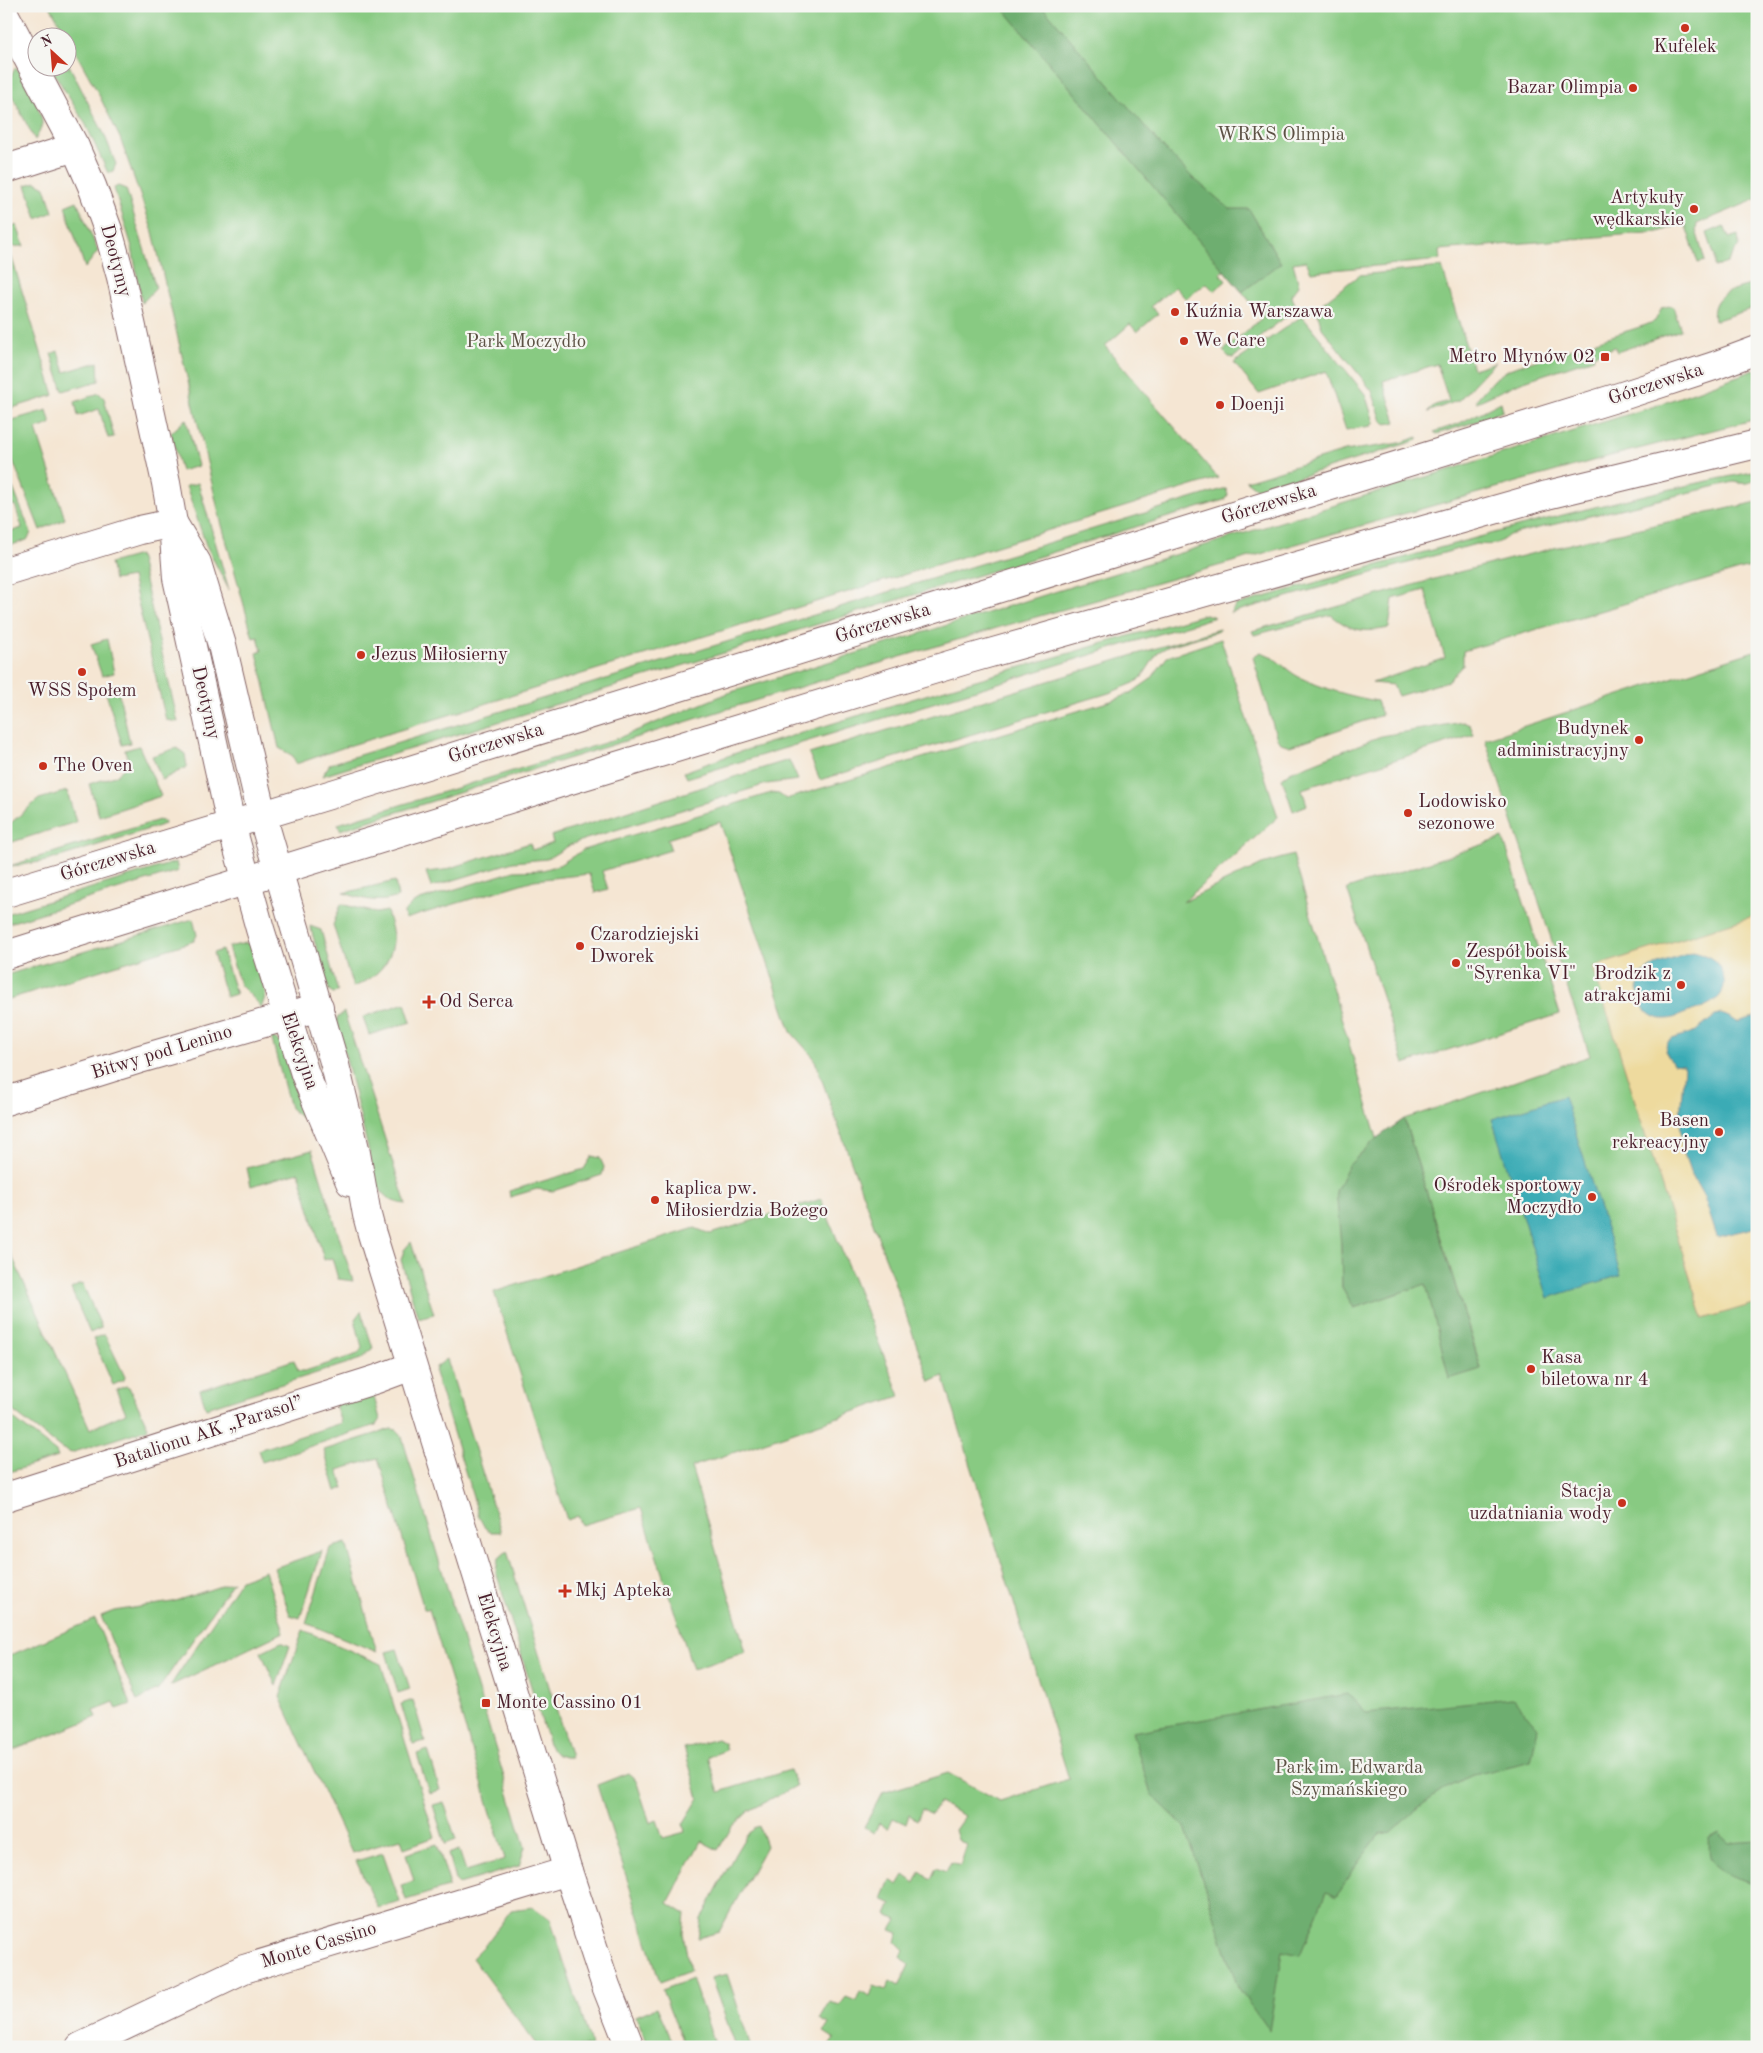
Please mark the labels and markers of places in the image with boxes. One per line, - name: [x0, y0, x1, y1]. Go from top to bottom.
- marker: Kufelek: [1679, 22, 1691, 34]
- place label: Kufelek: [1653, 38, 1717, 57]
- place label: Bazar Olimpia: [1507, 79, 1624, 98]
- marker: Bazar Olimpia: [1627, 82, 1639, 94]
- place label: Artykuły wędkarskie: [1592, 189, 1684, 230]
- marker: Artykuły wędkarskie: [1688, 203, 1700, 215]
- place label: Kuźnia Warszawa: [1185, 303, 1334, 322]
- marker: Kuźnia Warszawa: [1169, 306, 1181, 318]
- place label: We Care: [1194, 332, 1265, 351]
- marker: We Care: [1178, 335, 1190, 347]
- place label: Metro Młynów 02: [1448, 348, 1595, 367]
- marker: Metro Młynów 02: [1599, 351, 1611, 363]
- place label: Doenji: [1230, 396, 1284, 415]
- marker: Doenji: [1214, 399, 1226, 411]
- place label: Jezus Miłosierny: [371, 646, 508, 665]
- marker: Jezus Miłosierny: [355, 649, 367, 661]
- marker: WSS Społem: [76, 666, 88, 678]
- place label: WSS Społem: [27, 682, 137, 701]
- place label: Budynek administracyjny: [1497, 720, 1629, 761]
- marker: Budynek administracyjny: [1633, 734, 1645, 746]
- place label: The Oven: [53, 757, 132, 776]
- marker: The Oven: [37, 760, 49, 772]
- place label: Lodowisko sezonowe: [1418, 793, 1507, 834]
- marker: Lodowisko sezonowe: [1402, 807, 1414, 819]
- place label: Czarodziejski Dworek: [590, 926, 699, 967]
- marker: Czarodziejski Dworek: [574, 940, 586, 952]
- place label: Zespół boisk "Syrenka VI": [1466, 943, 1576, 984]
- marker: Zespół boisk "Syrenka VI": [1450, 957, 1462, 969]
- place label: Brodzik z atrakcjami: [1584, 965, 1671, 1006]
- marker: Brodzik z atrakcjami: [1675, 979, 1687, 991]
- place label: Od Serca: [439, 993, 514, 1012]
- marker: Od Serca: [423, 996, 435, 1008]
- place label: Basen rekreacyjny: [1612, 1112, 1709, 1153]
- marker: Basen rekreacyjny: [1713, 1126, 1725, 1138]
- place label: Ośrodek sportowy Moczydło: [1433, 1177, 1582, 1218]
- place label: kaplica pw. Miłosierdzia Bożego: [665, 1180, 828, 1221]
- marker: Ośrodek sportowy Moczydło: [1586, 1191, 1598, 1203]
- marker: kaplica pw. Miłosierdzia Bożego: [649, 1194, 661, 1206]
- place label: Kasa biletowa nr 4: [1541, 1349, 1649, 1390]
- marker: Kasa biletowa nr 4: [1525, 1363, 1537, 1375]
- place label: Stacja uzdatniania wody: [1469, 1483, 1613, 1524]
- marker: Stacja uzdatniania wody: [1616, 1497, 1628, 1509]
- place label: Mkj Apteka: [575, 1582, 672, 1601]
- marker: Mkj Apteka: [559, 1585, 571, 1597]
- place label: Monte Cassino 01: [496, 1694, 643, 1713]
- marker: Monte Cassino 01: [480, 1697, 492, 1709]

